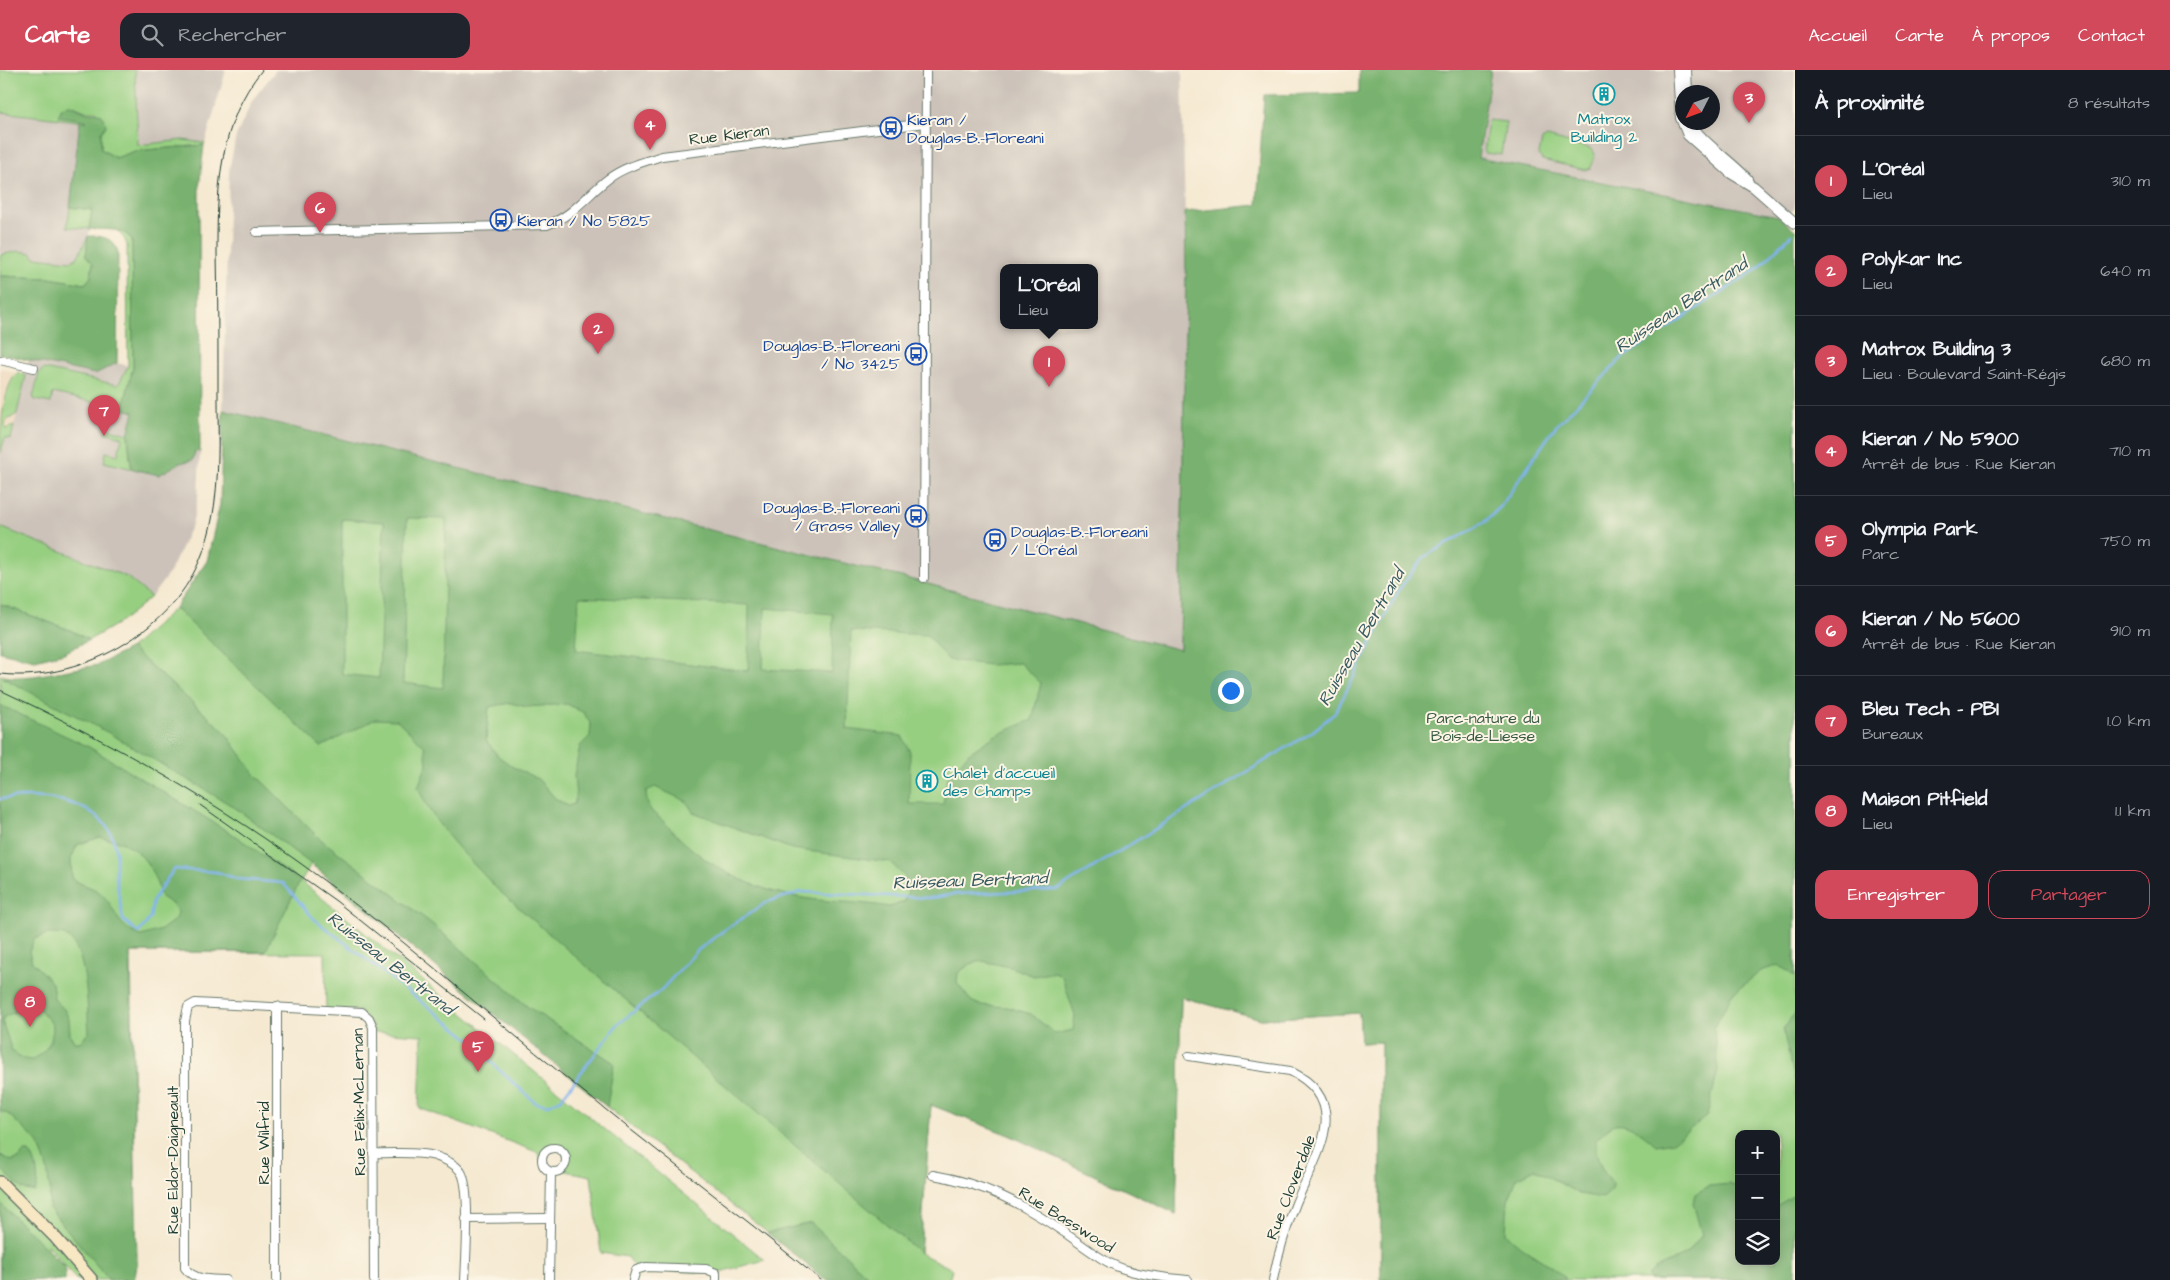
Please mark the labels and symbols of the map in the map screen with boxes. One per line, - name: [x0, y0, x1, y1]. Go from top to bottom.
- building icon: Matrox Building 2: [1592, 82, 1616, 106]
- pin: 3: [1733, 82, 1765, 123]
- north arrow: [1675, 85, 1720, 130]
- place label: Matrox Building 2: [1571, 108, 1637, 149]
- pin: 4: [634, 109, 666, 150]
- place label: Kieran / Douglas-B.-Floreani: [907, 109, 1044, 150]
- bus stop icon: Kieran / Douglas-B.-Floreani: [879, 116, 903, 140]
- street label: Rue Kieran: [688, 119, 770, 151]
- pin: 6: [304, 192, 336, 233]
- bus stop icon: Kieran / No 5825: [489, 208, 513, 232]
- place label: Kieran / No 5825: [517, 210, 651, 232]
- water label: Ruisseau Bertrand: [1610, 250, 1756, 359]
- pin: 2: [582, 313, 614, 354]
- place label: Douglas-B.-Floreani / No 3425: [763, 335, 901, 375]
- bus stop icon: Douglas-B.-Floreani / No 3425: [904, 342, 928, 366]
- pin: 1: [1033, 346, 1065, 387]
- pin: 7: [88, 395, 120, 436]
- place label: Douglas-B.-Floreani / Grass Valley: [763, 497, 901, 538]
- bus stop icon: Douglas-B.-Floreani / Grass Valley: [904, 504, 928, 528]
- place label: Douglas-B.-Floreani / L'Oréal: [1011, 521, 1148, 561]
- bus stop icon: Douglas-B.-Floreani / L'Oréal: [983, 528, 1007, 552]
- water label: Ruisseau Bertrand: [1312, 561, 1413, 711]
- your location: [1218, 678, 1244, 704]
- park label: Parc-nature du Bois-de-Liesse: [1426, 707, 1540, 747]
- place label: Chalet d'accueil des Champs: [943, 762, 1055, 802]
- building icon: Chalet d'accueil des Champs: [915, 769, 939, 793]
- water label: Ruisseau Bertrand: [892, 865, 1052, 896]
- water label: Ruisseau Bertrand: [322, 906, 462, 1023]
- pin: 8: [14, 986, 46, 1027]
- street label: Rue Félix-McLernan: [347, 1028, 371, 1176]
- pin: 5: [462, 1031, 494, 1072]
- street label: Rue Eldor-Daigneault: [162, 1085, 185, 1234]
- street label: Rue Wilfrid: [253, 1101, 275, 1185]
- street label: Rue Cloverdale: [1261, 1131, 1321, 1243]
- street label: Rue Basswood: [1014, 1182, 1119, 1258]

